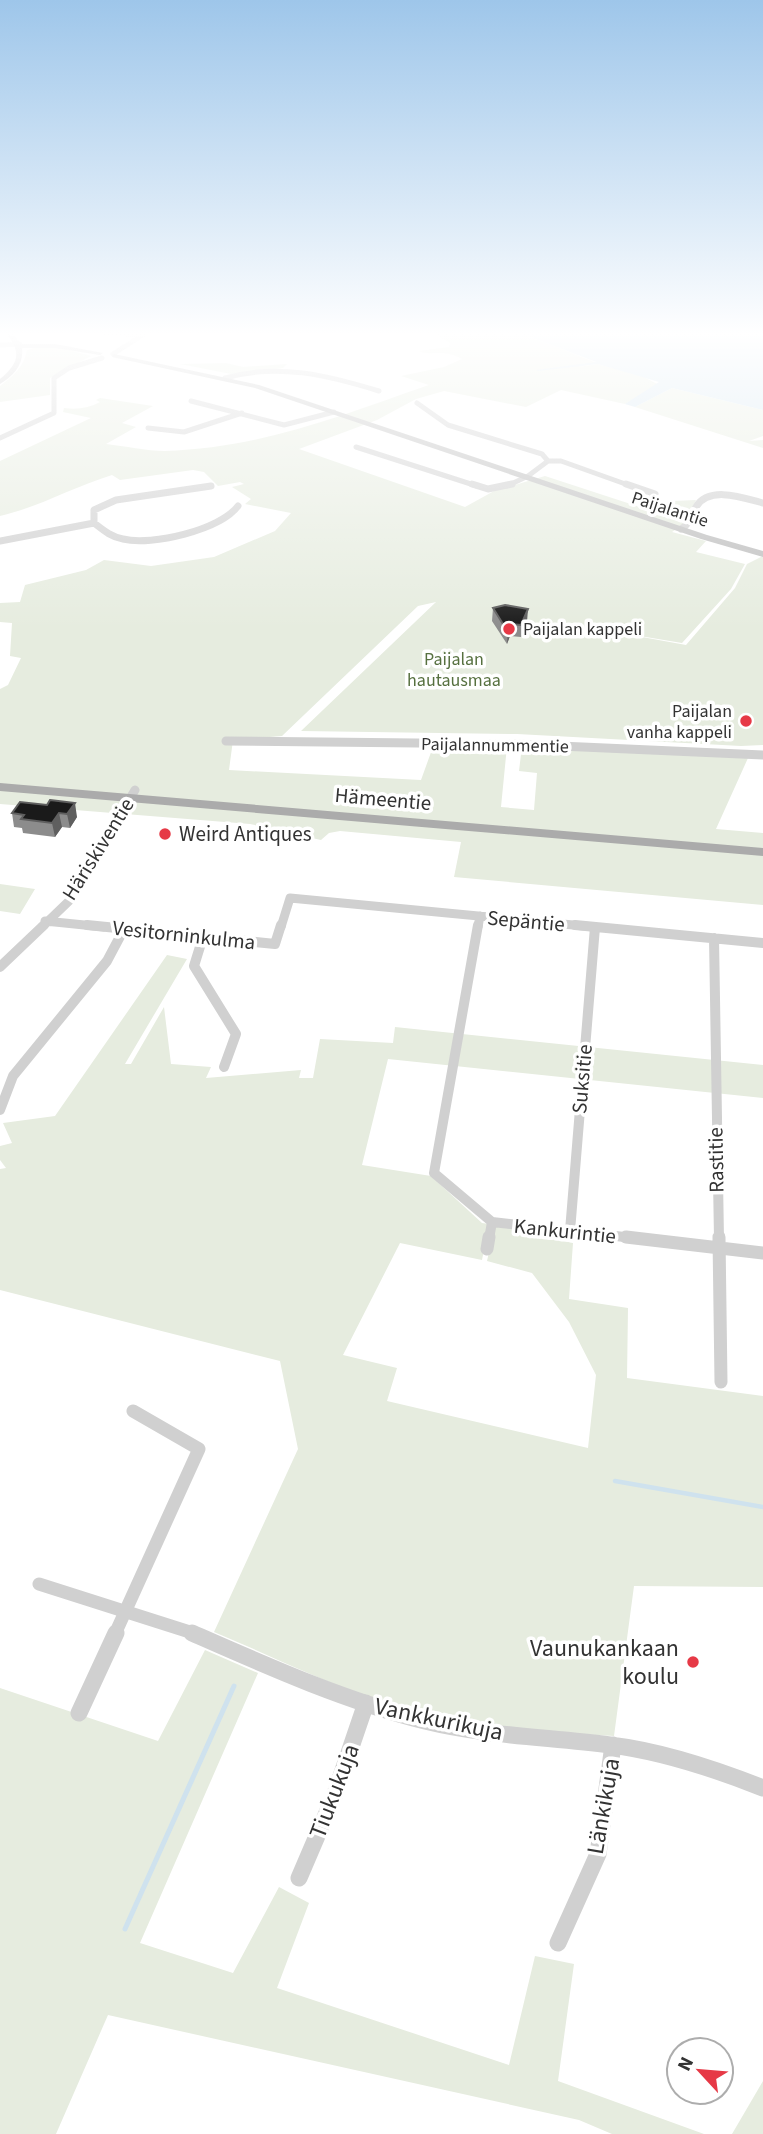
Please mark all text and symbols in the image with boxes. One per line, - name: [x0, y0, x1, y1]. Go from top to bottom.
- street label: Paijalantie: [628, 485, 712, 534]
- place label: Paijalan kappeli: [523, 617, 642, 642]
- marker: Paijalan kappeli: [501, 621, 517, 637]
- park label: Paijalan hautausmaa: [407, 647, 501, 693]
- place label: Paijalan vanha kappeli: [627, 699, 732, 745]
- marker: Paijalan vanha kappeli: [738, 713, 754, 729]
- street label: Paijalannummentie: [421, 732, 569, 759]
- street label: Hämeentie: [334, 780, 432, 818]
- street label: Häriskiventie: [55, 792, 141, 906]
- place label: Weird Antiques: [179, 819, 312, 849]
- marker: Weird Antiques: [157, 826, 173, 842]
- street label: Sepäntie: [486, 903, 566, 939]
- street label: Vesitorninkulma: [111, 913, 257, 957]
- street label: Suksitie: [564, 1043, 600, 1115]
- street label: Rastitie: [700, 1127, 732, 1193]
- street label: Kankurintie: [513, 1211, 617, 1251]
- place label: Vaunukankaan koulu: [530, 1631, 679, 1694]
- marker: Vaunukankaan koulu: [685, 1654, 701, 1670]
- street label: Vankkurikuja: [371, 1689, 506, 1750]
- street label: Tiukukuja: [300, 1739, 369, 1844]
- street label: Länkikuja: [578, 1755, 629, 1857]
- north arrow: [665, 2036, 735, 2106]
- text: N: [671, 2053, 701, 2076]

